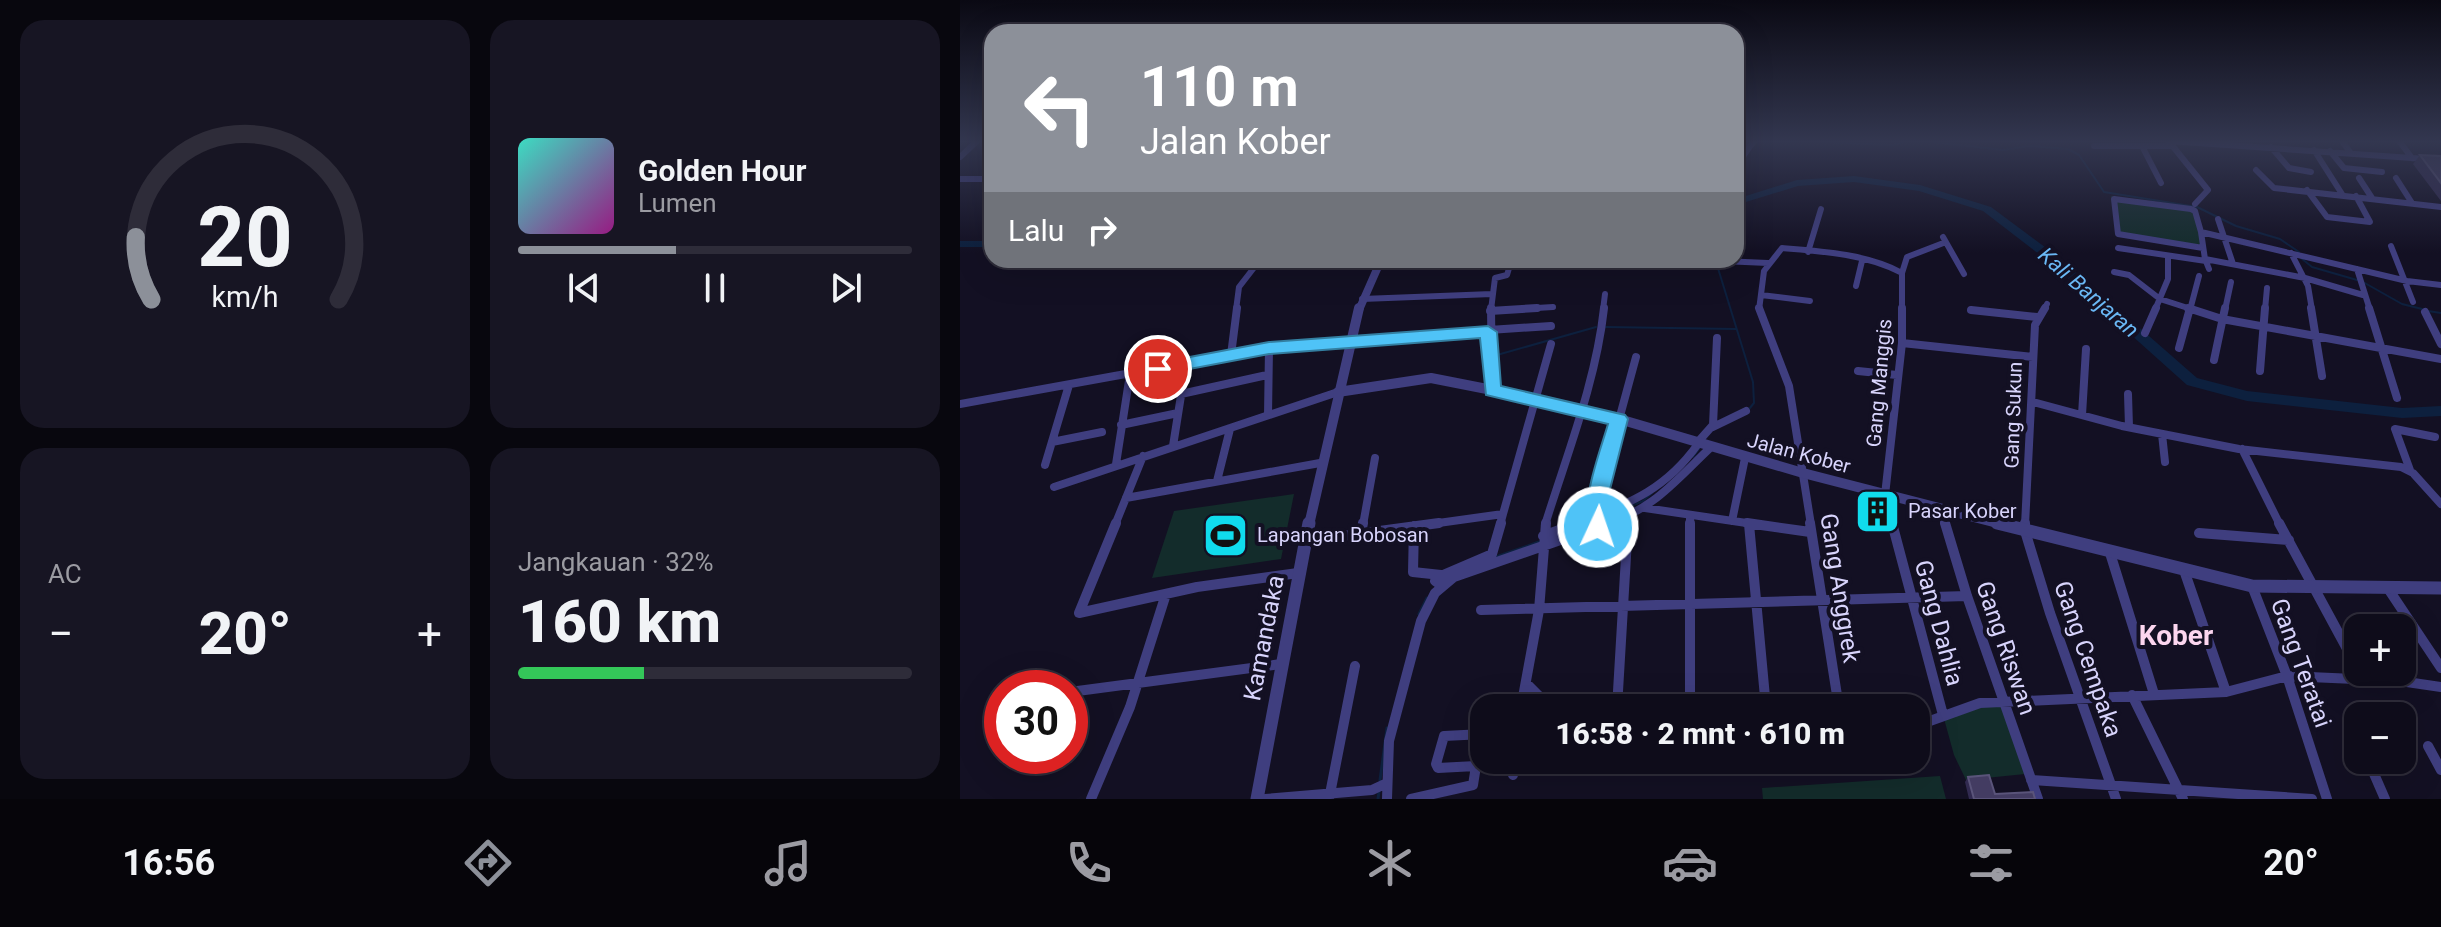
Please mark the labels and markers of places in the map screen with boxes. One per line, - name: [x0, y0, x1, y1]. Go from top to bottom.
- pin: [1124, 335, 1192, 403]
- building icon: Pasar Kober: [1853, 487, 1901, 535]
- place label: Pasar Kober: [1908, 499, 2017, 523]
- sports icon: Lapangan Bobosan: [1202, 511, 1250, 559]
- place label: Lapangan Bobosan: [1257, 523, 1429, 547]

